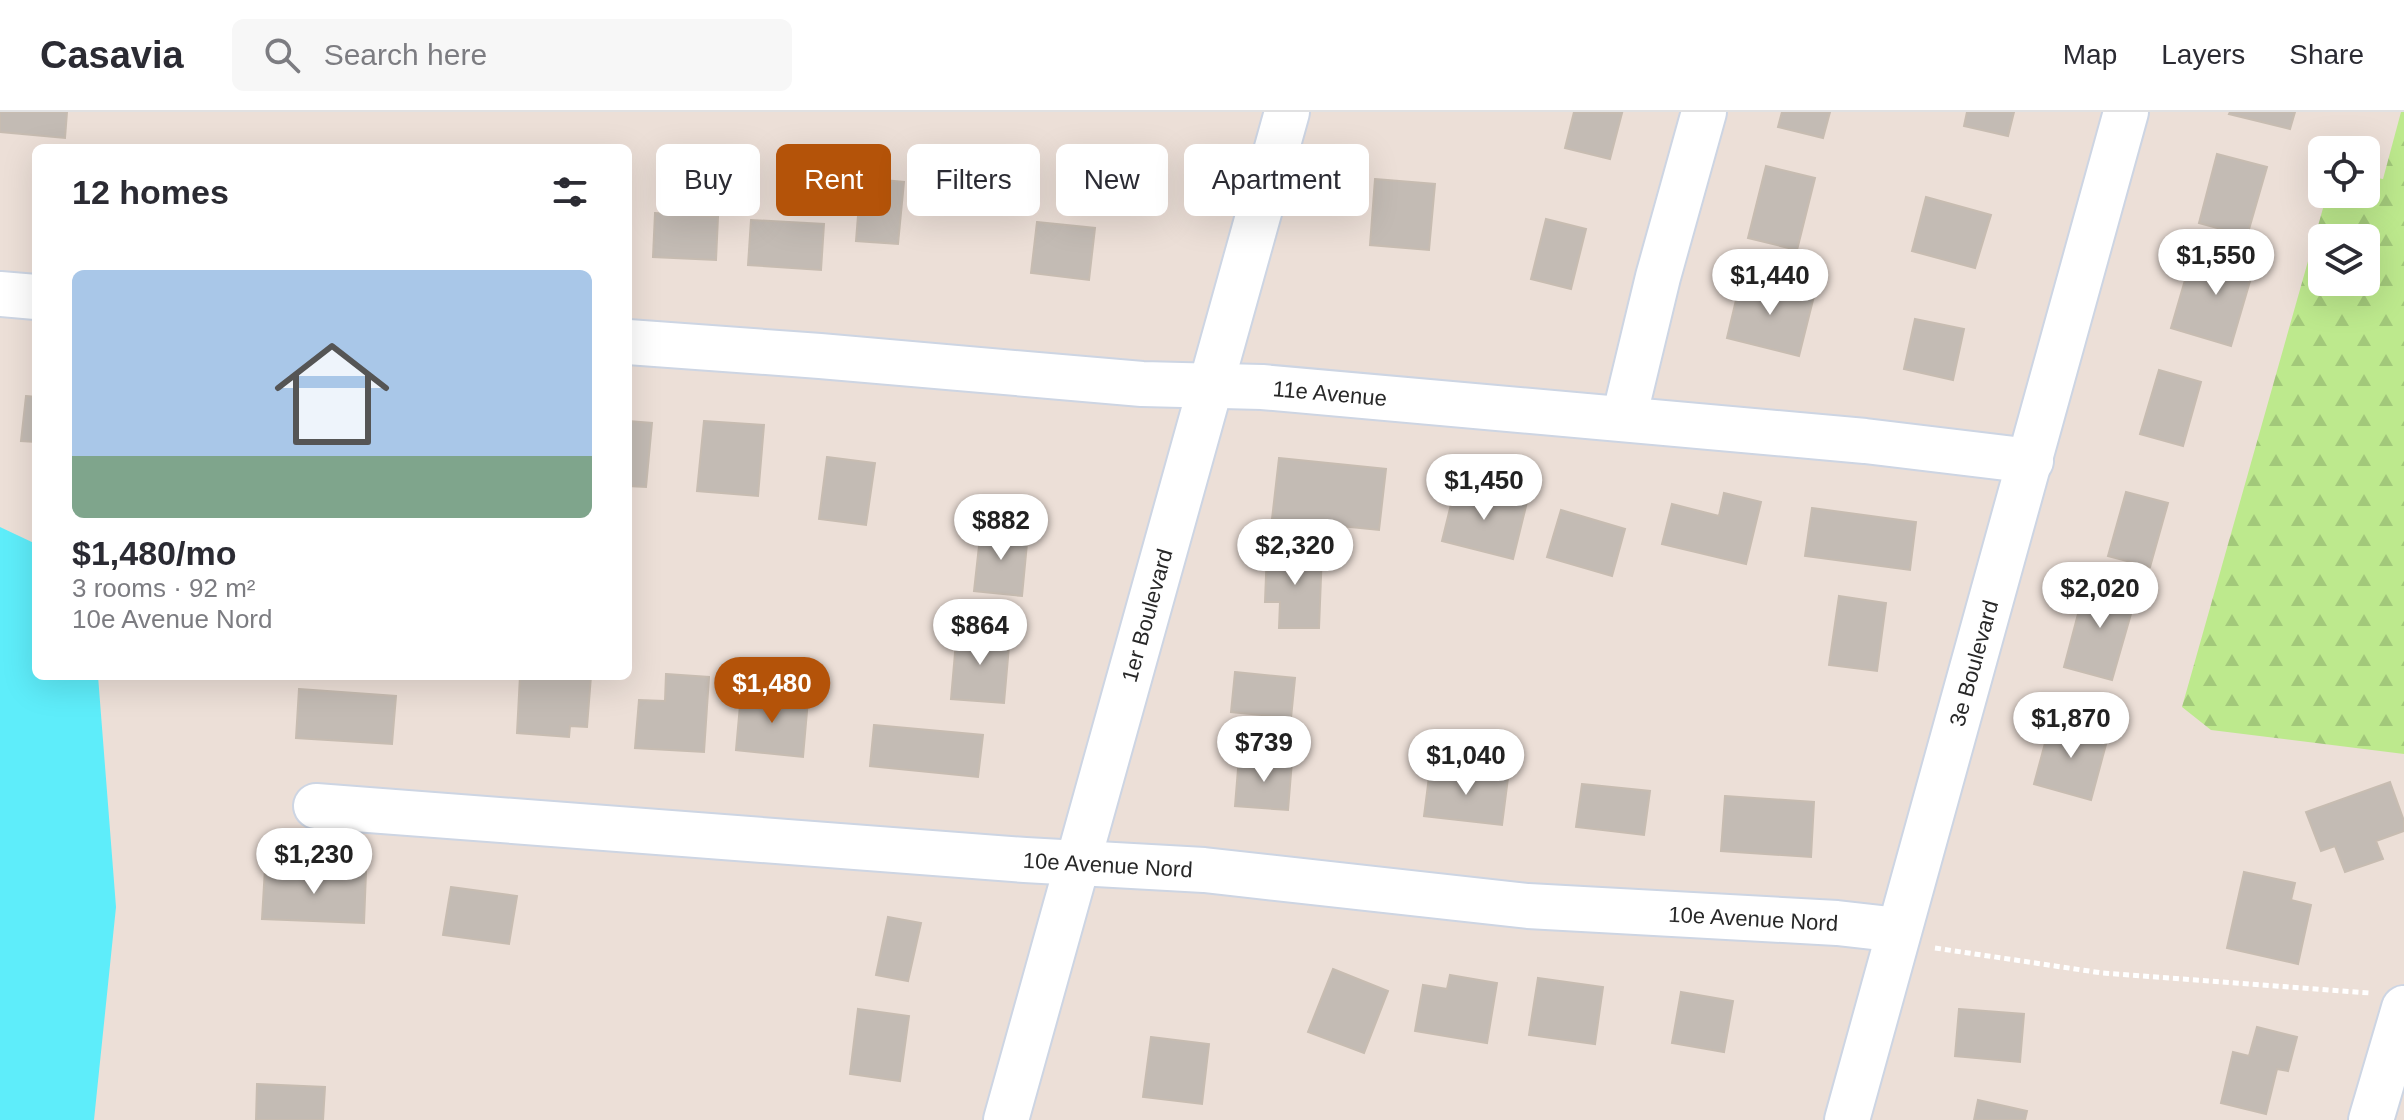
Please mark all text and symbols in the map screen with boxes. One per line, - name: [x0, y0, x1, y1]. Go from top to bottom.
- search box: [232, 19, 792, 91]
- icon: search: [260, 33, 304, 77]
- text: Casavia: [40, 34, 184, 76]
- text: Search here: [324, 38, 487, 71]
- text: Map: [2063, 39, 2117, 70]
- text: Layers: [2161, 39, 2245, 70]
- text: Share: [2289, 39, 2364, 70]
- map controls: [2308, 136, 2380, 296]
- button: locate: [2308, 136, 2380, 208]
- chip: Buy: [656, 144, 760, 216]
- chip: Rent: [776, 144, 891, 216]
- chip: Filters: [907, 144, 1040, 216]
- chip: New: [1056, 144, 1168, 216]
- chip: Apartment: [1184, 144, 1369, 216]
- icon: filters: [548, 170, 592, 214]
- text: 12 homes: [72, 173, 229, 211]
- button: layers: [2308, 224, 2380, 296]
- pin: $1,550: [2151, 229, 2281, 297]
- text: $1,550: [2176, 240, 2256, 270]
- pin: $1,440: [1705, 249, 1835, 317]
- text: $1,440: [1730, 260, 1810, 290]
- icon: home: [260, 322, 404, 466]
- street label: 11e Avenue: [1272, 376, 1388, 411]
- pin: $1,450: [1419, 454, 1549, 522]
- text: $1,450: [1444, 465, 1524, 495]
- pin: $882: [954, 494, 1048, 562]
- text: $882: [972, 505, 1030, 535]
- pin: $2,320: [1230, 519, 1360, 587]
- text: $2,320: [1255, 530, 1335, 560]
- text: $1,480/mo: [72, 534, 236, 572]
- street label: 1er Boulevard: [1117, 546, 1178, 685]
- pin: $2,020: [2035, 562, 2165, 630]
- text: 3 rooms · 92 m²: [72, 573, 256, 603]
- text: $2,020: [2060, 573, 2140, 603]
- street label: 3e Boulevard: [1945, 597, 2003, 729]
- pin: $864: [933, 599, 1027, 667]
- text: 10e Avenue Nord: [72, 604, 272, 634]
- text: $864: [951, 610, 1009, 640]
- pin: $1,480: [707, 657, 837, 725]
- text: $1,480: [732, 668, 812, 698]
- pin: $1,870: [2006, 692, 2136, 760]
- text: $1,870: [2031, 703, 2111, 733]
- pin: $739: [1217, 716, 1311, 784]
- text: $739: [1235, 727, 1293, 757]
- pin: $1,040: [1401, 729, 1531, 797]
- text: $1,040: [1426, 740, 1506, 770]
- pin: $1,230: [249, 828, 379, 896]
- text: $1,230: [274, 839, 354, 869]
- street label: 10e Avenue Nord: [1022, 848, 1193, 882]
- street label: 10e Avenue Nord: [1668, 902, 1839, 936]

